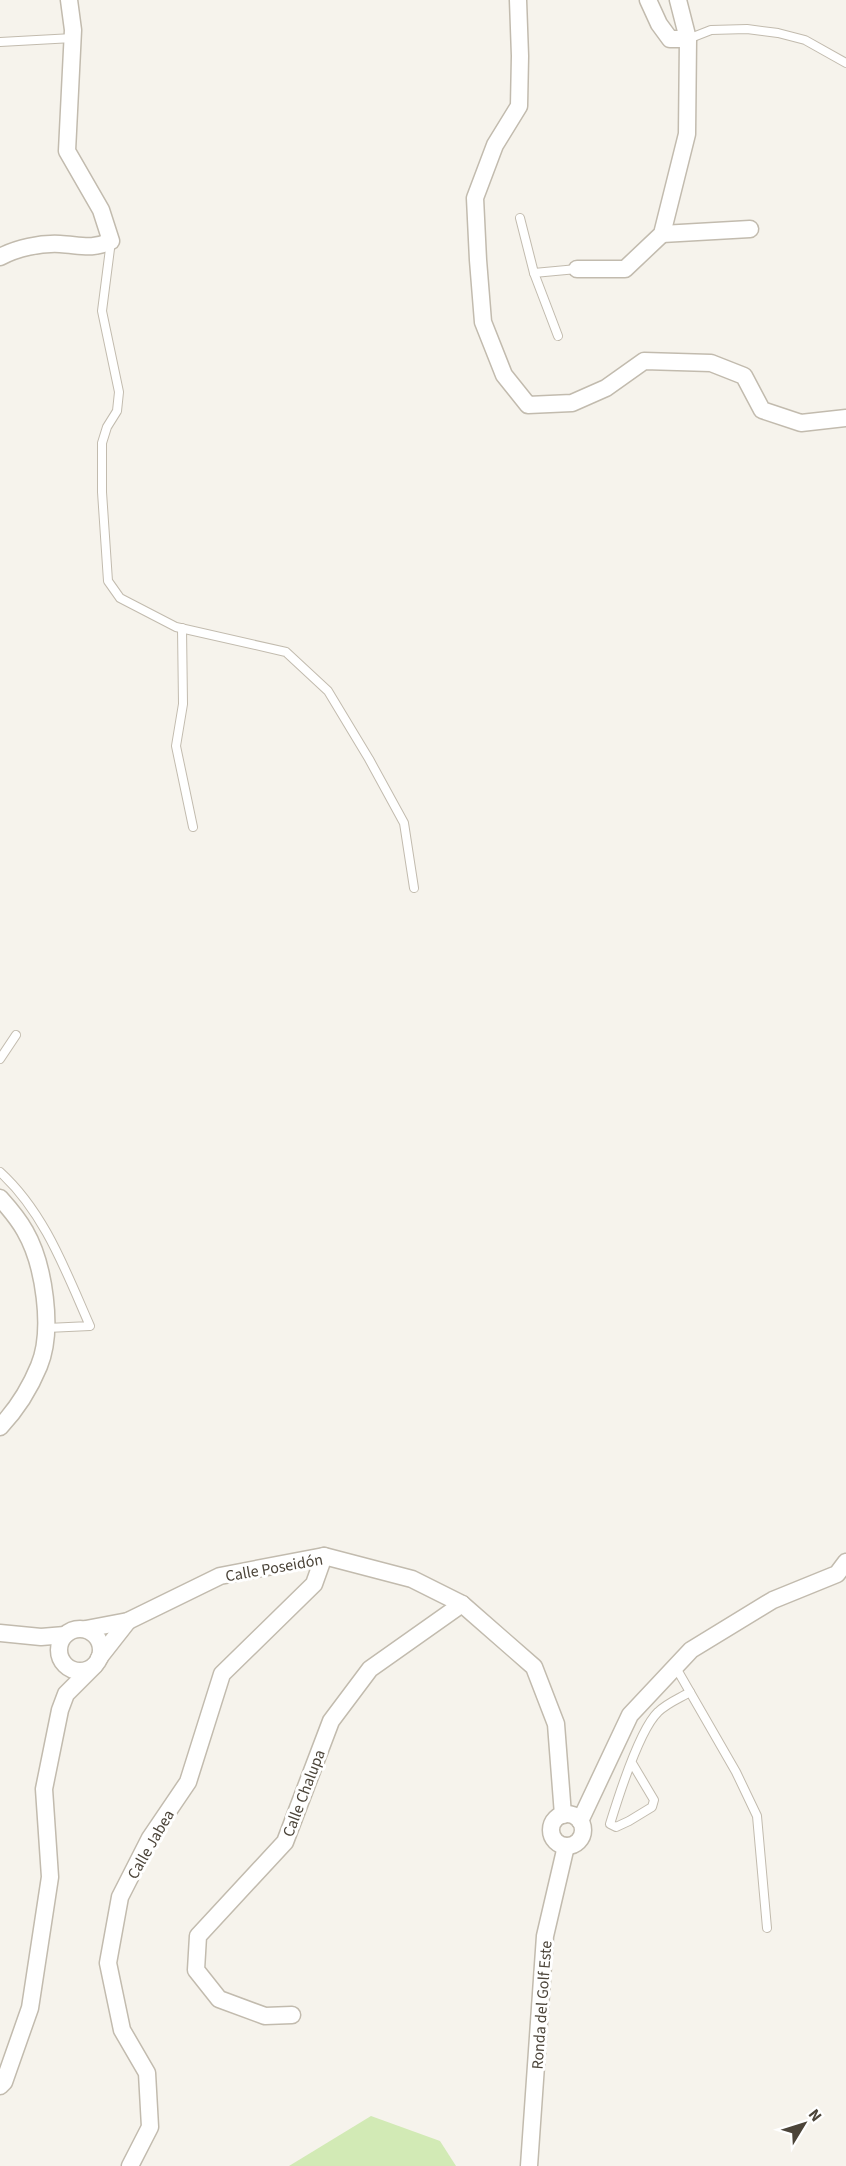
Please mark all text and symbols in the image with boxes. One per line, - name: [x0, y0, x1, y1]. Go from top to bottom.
- street label: Calle Poseidón: [224, 1549, 325, 1587]
- street label: Calle Chalupa: [277, 1747, 331, 1840]
- street label: Calle Jabea: [122, 1806, 180, 1883]
- street label: Ronda del Golf Este: [527, 1940, 557, 2070]
- north arrow: [774, 2094, 834, 2154]
- text: N: [803, 2104, 827, 2126]

